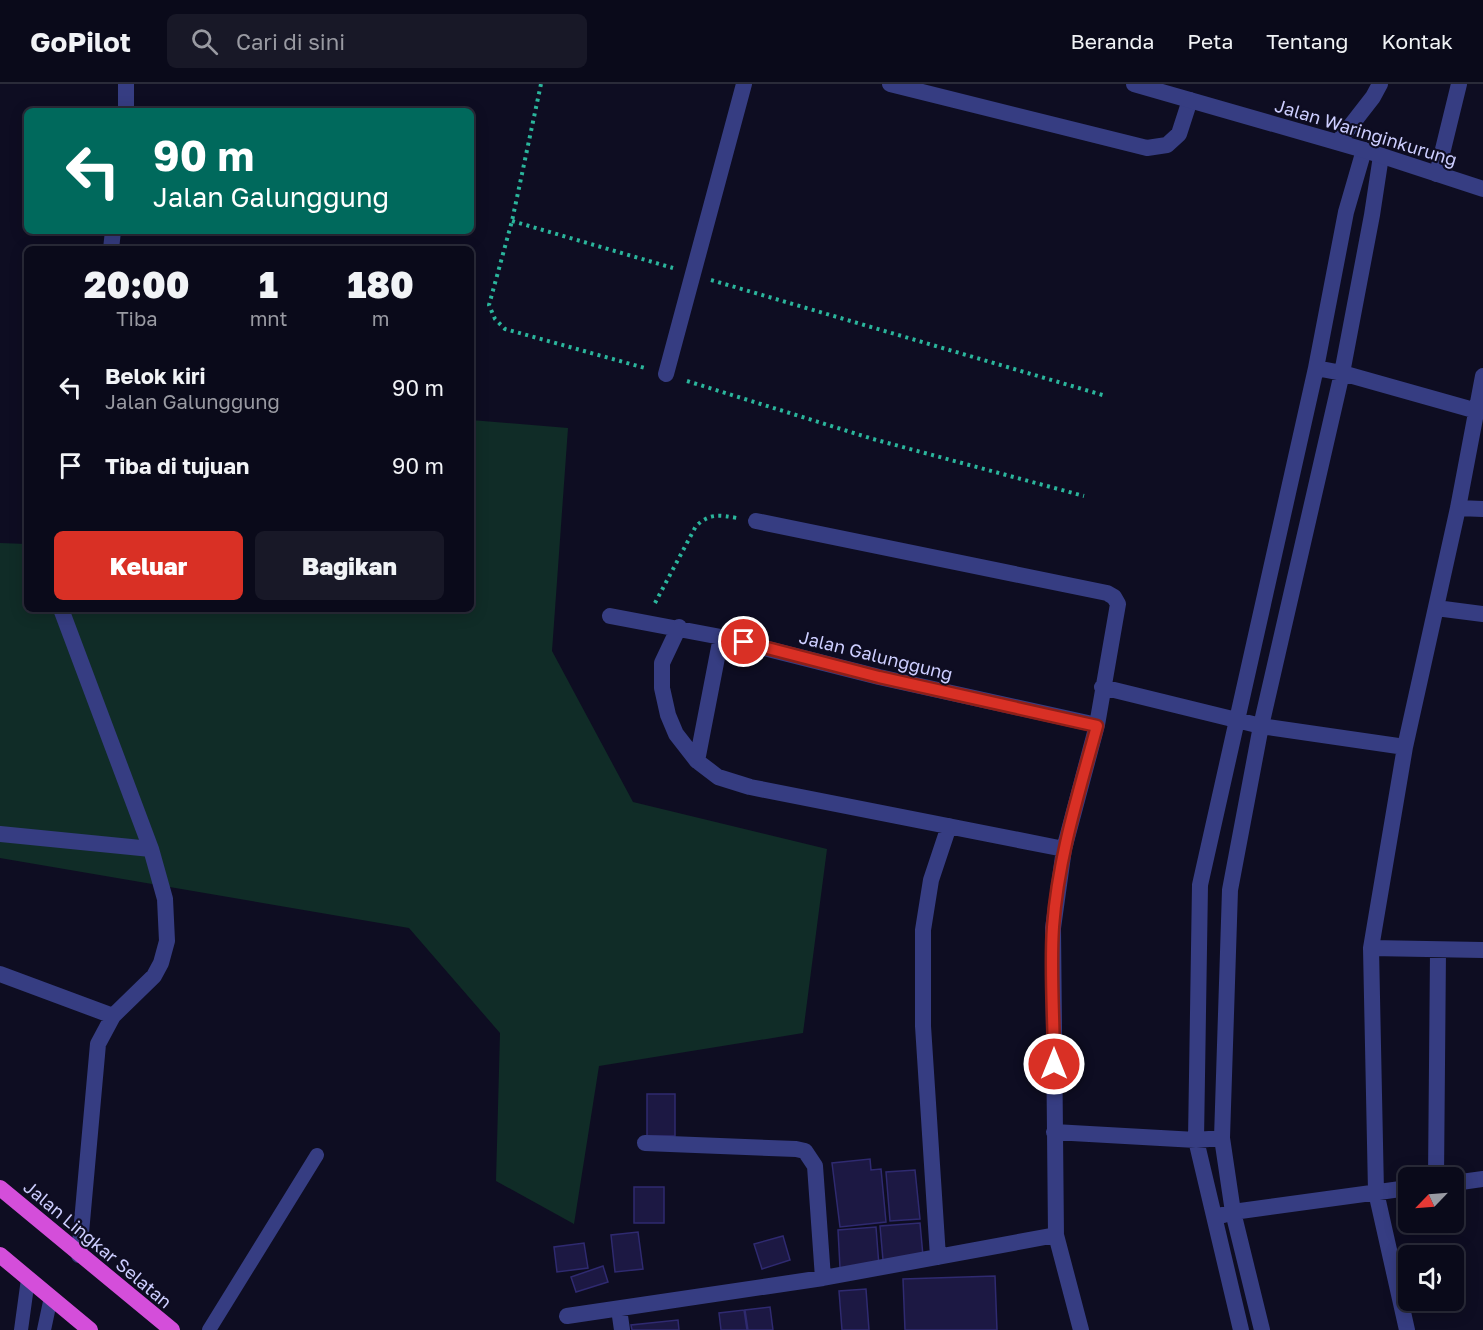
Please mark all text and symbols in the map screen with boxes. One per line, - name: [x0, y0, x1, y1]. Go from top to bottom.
- search box: [167, 14, 587, 68]
- text: GoPilot: [30, 25, 131, 58]
- icon: search: [188, 25, 221, 58]
- text: Cari di sini: [236, 28, 345, 55]
- text: Beranda: [1071, 28, 1154, 54]
- text: Peta: [1187, 28, 1233, 54]
- text: Tentang: [1266, 28, 1348, 54]
- text: Kontak: [1381, 28, 1453, 54]
- street label: Jalan Waringinkurung: [1272, 94, 1460, 170]
- text: 90 m: [153, 130, 254, 180]
- icon: left: [54, 132, 132, 210]
- text: Jalan Galunggung: [153, 181, 389, 213]
- text: 20:00: [84, 263, 190, 306]
- text: 1: [259, 263, 278, 306]
- text: 180: [348, 263, 414, 306]
- text: Tiba: [116, 306, 158, 330]
- text: mnt: [250, 306, 287, 330]
- text: m: [372, 306, 390, 330]
- text: Belok kiri: [105, 362, 206, 389]
- icon: left: [54, 371, 87, 404]
- text: 90 m: [392, 374, 444, 401]
- text: Jalan Galunggung: [105, 389, 280, 413]
- icon: arrive: [54, 449, 87, 482]
- text: Tiba di tujuan: [105, 452, 249, 479]
- text: 90 m: [392, 452, 444, 479]
- button: Keluar: [54, 531, 243, 600]
- button: Bagikan: [255, 531, 444, 600]
- pin: [718, 616, 769, 667]
- icon: arrive: [727, 625, 760, 658]
- street label: Jalan Galunggung: [797, 625, 955, 685]
- position arrow: [1022, 1032, 1086, 1096]
- north arrow: [1398, 1167, 1464, 1233]
- map controls: [1398, 1167, 1464, 1311]
- street label: Jalan Lingkar Selatan: [19, 1176, 177, 1312]
- button: sound: [1398, 1245, 1464, 1311]

